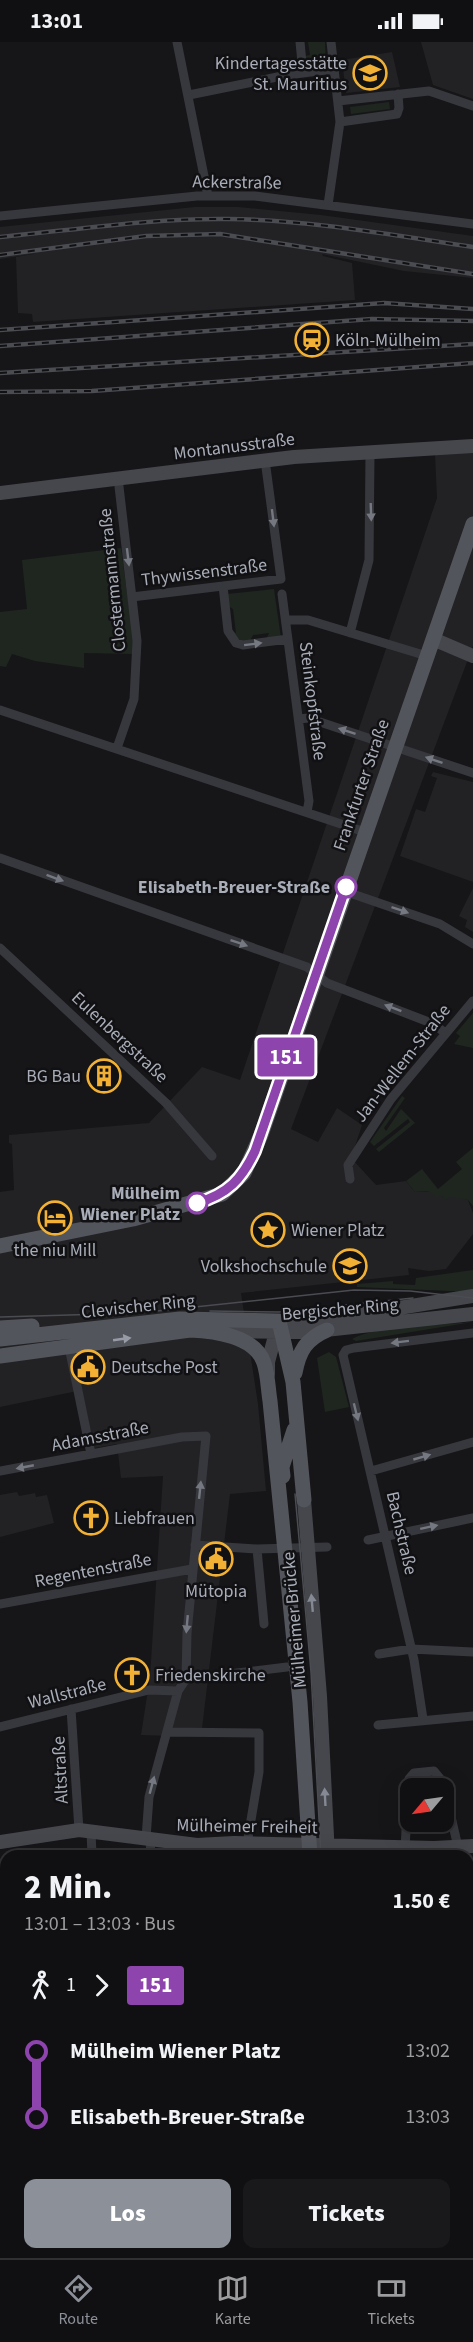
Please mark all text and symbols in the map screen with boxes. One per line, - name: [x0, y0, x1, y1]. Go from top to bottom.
- text: 13:01: [30, 5, 83, 37]
- place label: Kindertagesstätte St. Mauritius: [215, 51, 347, 97]
- school or university icon: Kindertagesstätte St. Mauritius: [352, 55, 388, 91]
- street label: Ackerstraße: [192, 169, 282, 196]
- station icon: Köln-Mülheim: [294, 322, 330, 358]
- place label: Köln-Mülheim: [335, 328, 441, 353]
- street label: Montanusstraße: [172, 427, 296, 466]
- one-way arrow: [366, 503, 376, 522]
- street label: Clostermannstraße: [93, 507, 132, 653]
- one-way arrow: [268, 508, 277, 527]
- one-way arrow: [123, 548, 132, 567]
- street label: Thywissenstraße: [140, 552, 268, 593]
- one-way arrow: [244, 639, 263, 648]
- street label: Steinkopfstraße: [293, 640, 332, 762]
- street label: Frankfurter Straße: [327, 716, 396, 854]
- one-way arrow: [338, 726, 356, 735]
- one-way arrow: [425, 755, 443, 764]
- one-way arrow: [46, 873, 64, 883]
- place label: Elisabeth-Breuer-Straße: [138, 875, 330, 900]
- marker: Elisabeth-Breuer-Straße: [335, 876, 357, 898]
- one-way arrow: [391, 906, 409, 915]
- one-way arrow: [230, 939, 248, 949]
- street label: Eulenbergstraße: [66, 986, 174, 1089]
- street label: Jan-Wellem-Straße: [348, 999, 457, 1128]
- one-way arrow: [383, 1003, 401, 1013]
- line badge: 151: [252, 1038, 320, 1076]
- text: 151: [269, 1042, 303, 1072]
- building icon: BG Bau: [86, 1058, 122, 1094]
- place label: BG Bau: [26, 1064, 81, 1089]
- place label: Mülheim Wiener Platz: [80, 1181, 180, 1227]
- marker: Mülheim Wiener Platz: [186, 1192, 208, 1214]
- hotel icon: the niu Mill: [37, 1200, 73, 1236]
- place icon: Wiener Platz: [250, 1212, 286, 1248]
- place label: Wiener Platz: [291, 1218, 385, 1243]
- place label: the niu Mill: [14, 1238, 96, 1263]
- school or university icon: Volkshochschule: [332, 1248, 368, 1284]
- place label: Volkshochschule: [201, 1254, 327, 1279]
- street label: Clevischer Ring: [80, 1288, 196, 1325]
- street label: Bergischer Ring: [281, 1292, 399, 1327]
- one-way arrow: [113, 1335, 132, 1344]
- one-way arrow: [390, 1337, 409, 1347]
- public building icon: Deutsche Post: [70, 1349, 106, 1385]
- place label: Deutsche Post: [111, 1355, 218, 1380]
- one-way arrow: [352, 1402, 362, 1421]
- street label: Adamsstraße: [49, 1415, 151, 1458]
- one-way arrow: [413, 1451, 431, 1461]
- one-way arrow: [15, 1463, 34, 1472]
- one-way arrow: [195, 1481, 205, 1500]
- street label: Bachstraße: [380, 1489, 423, 1577]
- church icon: Liebfrauen: [73, 1500, 109, 1536]
- place label: Liebfrauen: [114, 1506, 195, 1531]
- one-way arrow: [420, 1522, 438, 1532]
- public building icon: Mütopia: [198, 1541, 234, 1577]
- street label: Regentenstraße: [33, 1547, 154, 1594]
- street label: Mülheimer Brücke: [276, 1551, 313, 1689]
- place label: Mütopia: [185, 1579, 247, 1604]
- one-way arrow: [307, 1593, 317, 1612]
- one-way arrow: [183, 1614, 192, 1633]
- church icon: Friedenskirche: [114, 1657, 150, 1693]
- place label: Friedenskirche: [155, 1663, 266, 1688]
- street label: Wallstraße: [25, 1672, 109, 1715]
- street label: Altstraße: [46, 1735, 75, 1804]
- one-way arrow: [148, 1776, 157, 1794]
- north arrow: [400, 1778, 454, 1832]
- map controls: [400, 1778, 454, 1832]
- one-way arrow: [321, 1788, 330, 1807]
- street label: Mülheimer Freiheit: [176, 1813, 318, 1840]
- text: 2 Min.: [24, 1864, 112, 1911]
- text: 1.50 €: [393, 1885, 450, 1917]
- text: 13:01 – 13:03 · Bus: [24, 1910, 175, 1938]
- icon: walk: [24, 1969, 57, 2002]
- icon: forward: [85, 1969, 118, 2002]
- text: 151: [139, 1970, 172, 2000]
- text: 1: [66, 1971, 76, 1999]
- text: Mülheim Wiener Platz: [70, 2035, 280, 2067]
- text: 13:02: [405, 2037, 450, 2065]
- text: Elisabeth-Breuer-Straße: [70, 2101, 305, 2133]
- text: 13:03: [405, 2103, 450, 2131]
- button: Los: [24, 2179, 231, 2248]
- button: Tickets: [243, 2179, 450, 2248]
- tab: Route: [58, 2272, 98, 2330]
- tab: Karte: [215, 2272, 251, 2330]
- tab: Tickets: [367, 2272, 415, 2330]

